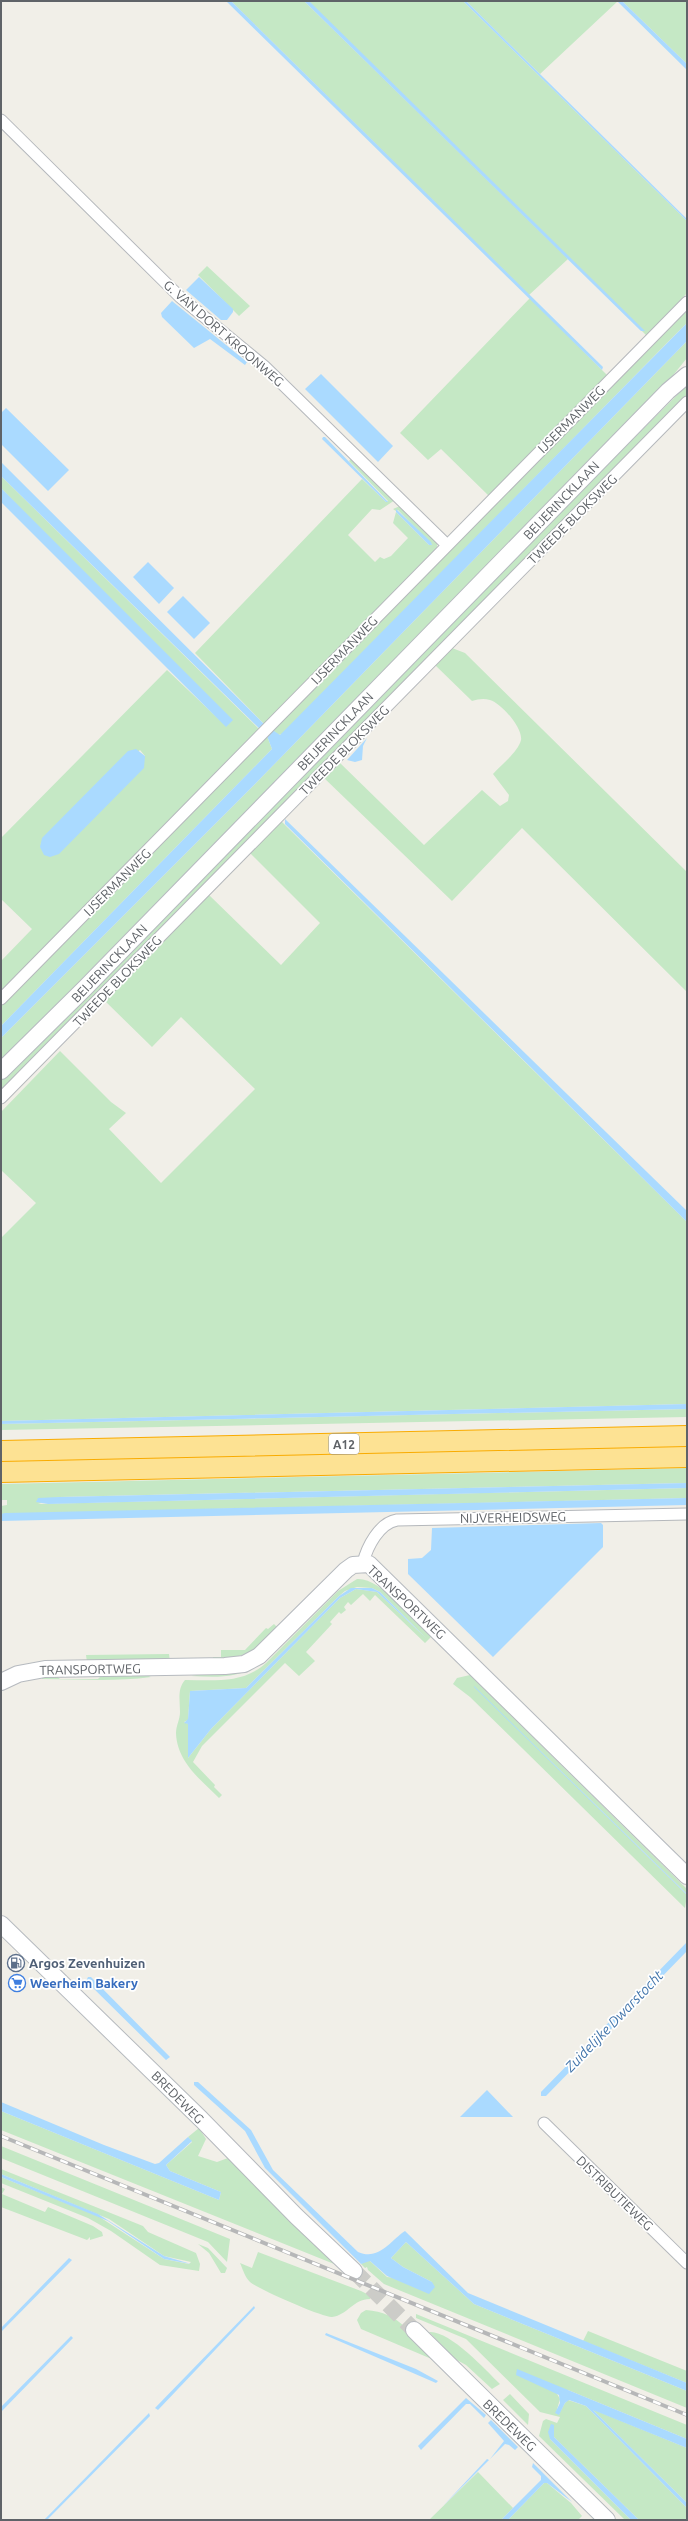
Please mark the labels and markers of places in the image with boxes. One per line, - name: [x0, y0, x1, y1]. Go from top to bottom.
- fuel station icon: Argos Zevenhuizen: [6, 1953, 26, 1973]
- place label: Argos Zevenhuizen: [29, 1956, 145, 1970]
- supermarket icon: Weerheim Bakery: [7, 1973, 27, 1993]
- place label: Weerheim Bakery: [30, 1976, 138, 1990]

